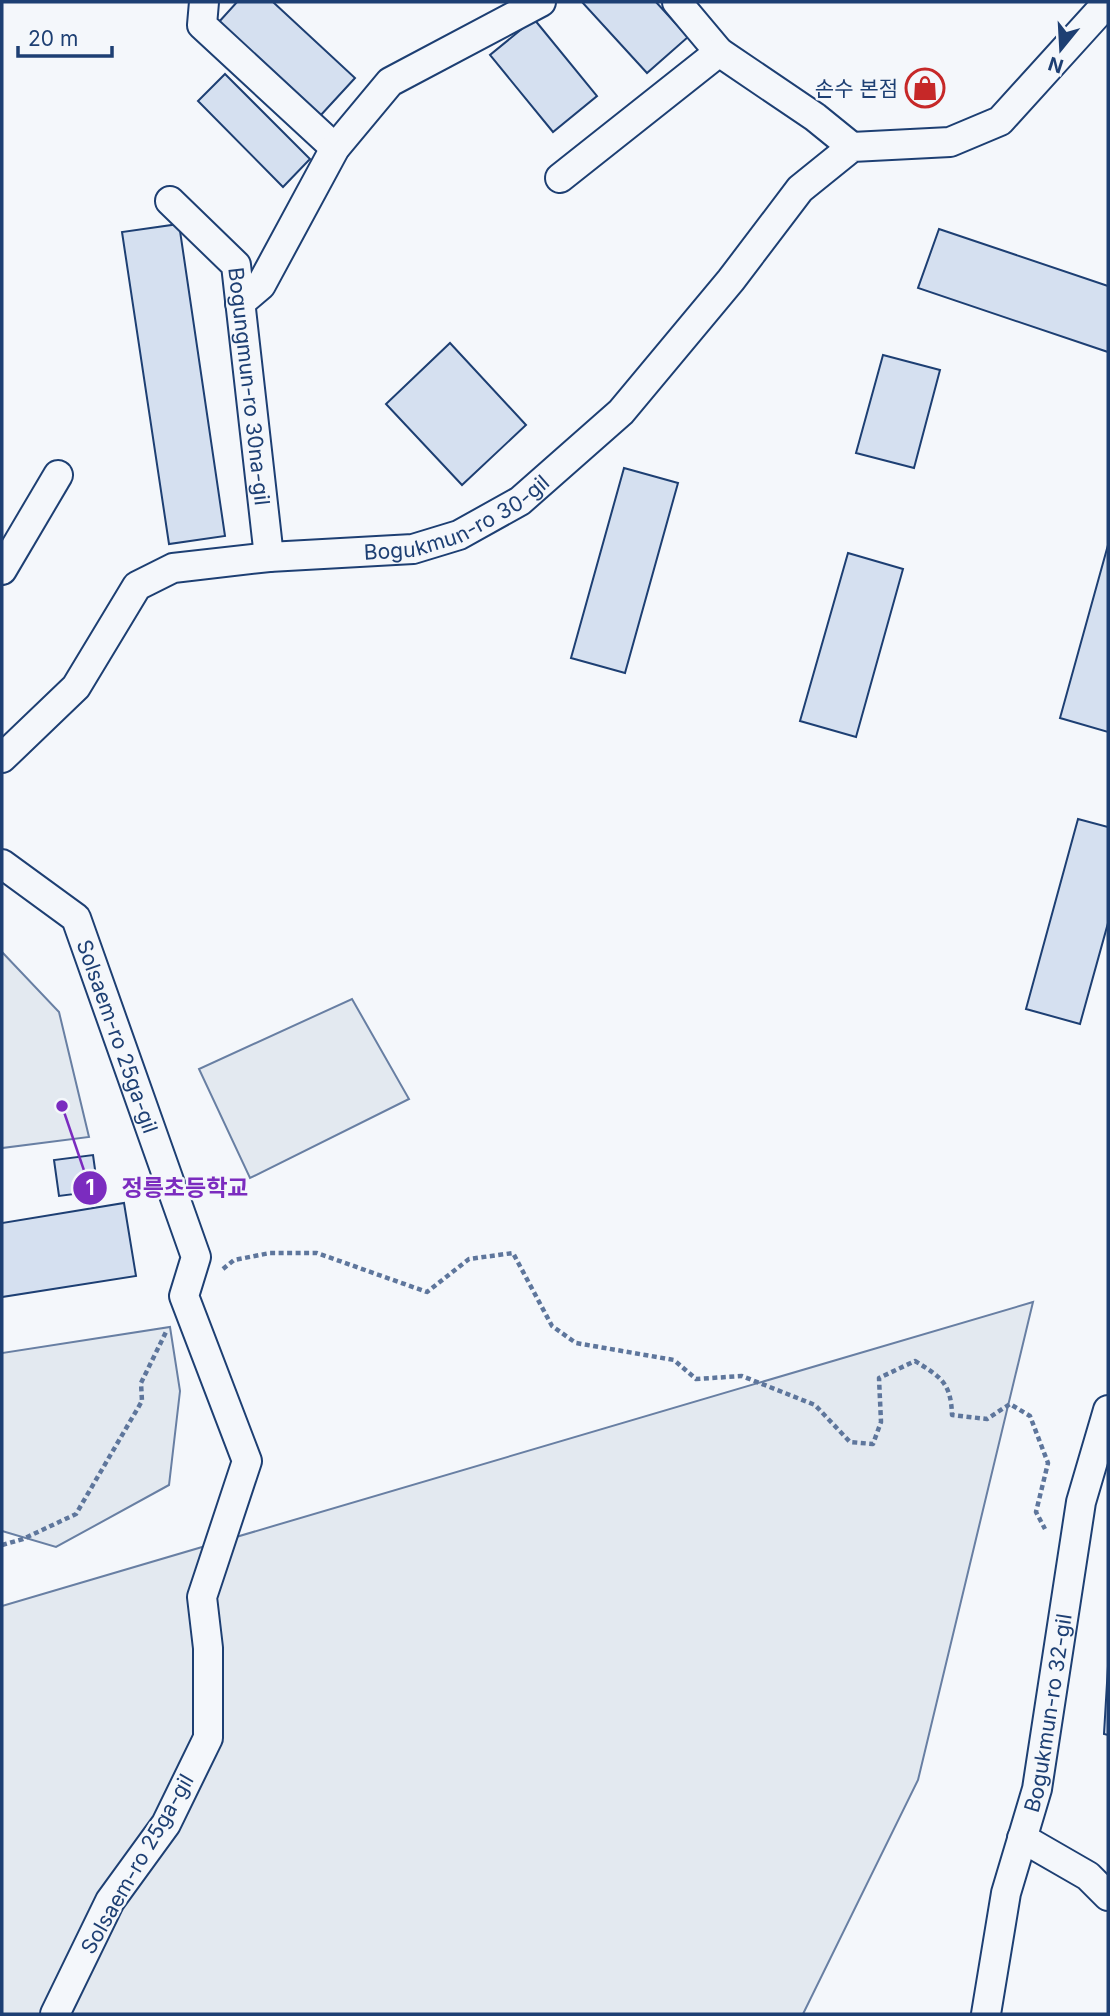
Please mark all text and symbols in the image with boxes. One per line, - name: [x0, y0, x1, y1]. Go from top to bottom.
- scale bar: [18, 14, 112, 58]
- north arrow: [1026, 14, 1096, 84]
- text: 20 m: [28, 26, 78, 51]
- text: N: [1045, 52, 1066, 78]
- shop icon: 손수 본점: [904, 67, 946, 109]
- place label: 손수 본점: [815, 76, 898, 101]
- street label: Bogungmun-ro 30na-gil: [224, 266, 276, 507]
- street label: Bogukmun-ro 30-gil: [363, 469, 554, 564]
- street label: Solsaem-ro 25ga-gil: [72, 936, 164, 1136]
- callout: 정릉초등학교: [72, 1166, 262, 1210]
- text: 정릉초등학교: [122, 1174, 248, 1202]
- text: 1: [85, 1175, 95, 1200]
- street label: Bogukmun-ro 32-gil: [1018, 1612, 1076, 1815]
- street label: Solsaem-ro 25ga-gil: [75, 1770, 199, 1958]

